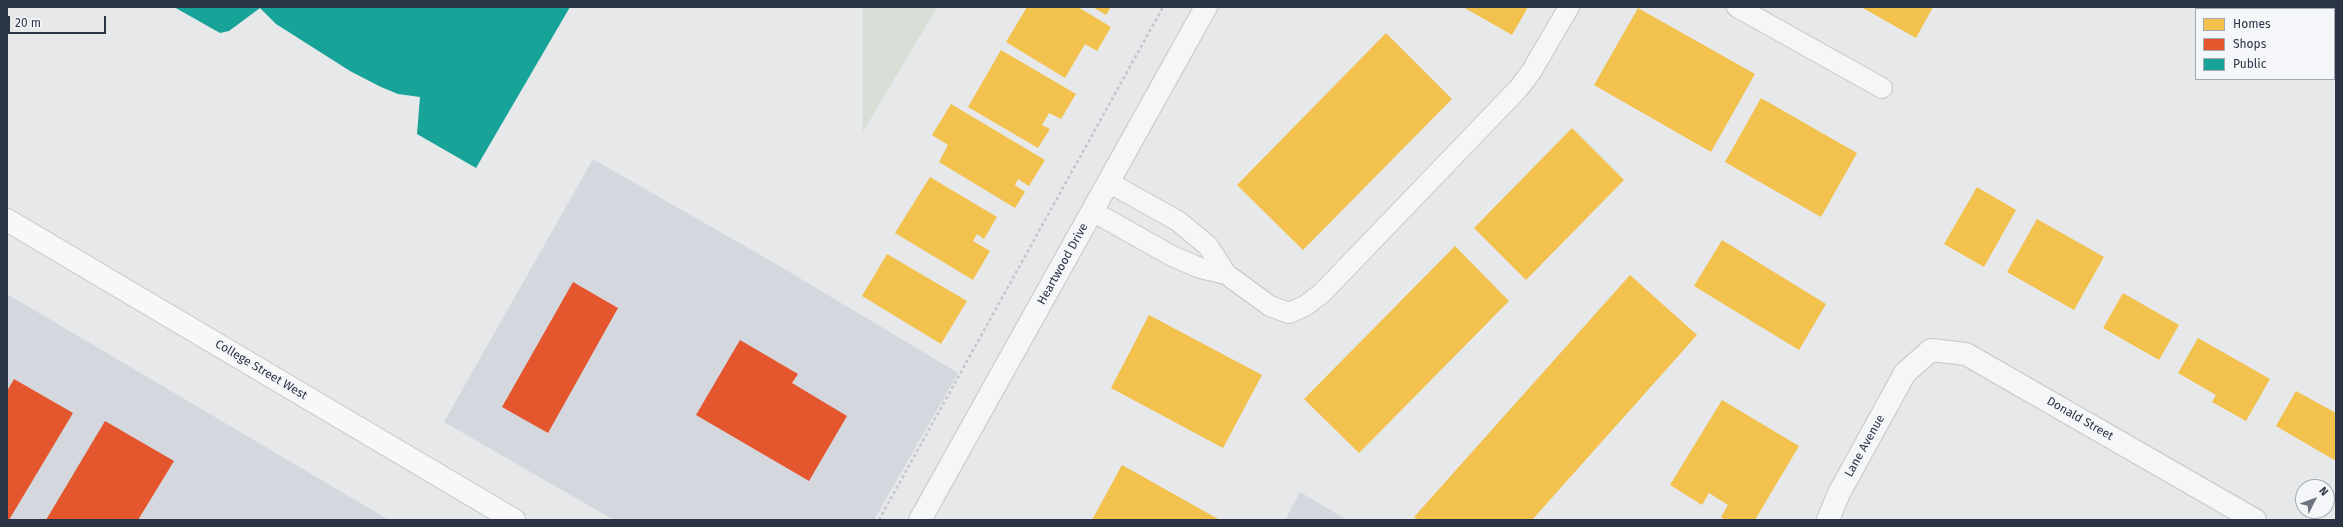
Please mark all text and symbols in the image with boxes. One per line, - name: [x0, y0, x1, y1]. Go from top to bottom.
- scale bar: [10, 8, 108, 34]
- legend: [2195, 8, 2335, 80]
- text: 20 m: [15, 16, 41, 30]
- text: Homes: [2233, 17, 2271, 31]
- text: Shops: [2233, 37, 2266, 51]
- text: Public: [2233, 57, 2266, 71]
- street label: Heartwood Drive: [1035, 221, 1091, 307]
- street label: College Street West: [212, 337, 310, 403]
- street label: Donald Street: [2044, 394, 2116, 444]
- street label: Lane Avenue: [1842, 412, 1888, 480]
- north arrow: [2295, 479, 2335, 519]
- text: N: [2316, 484, 2331, 498]

